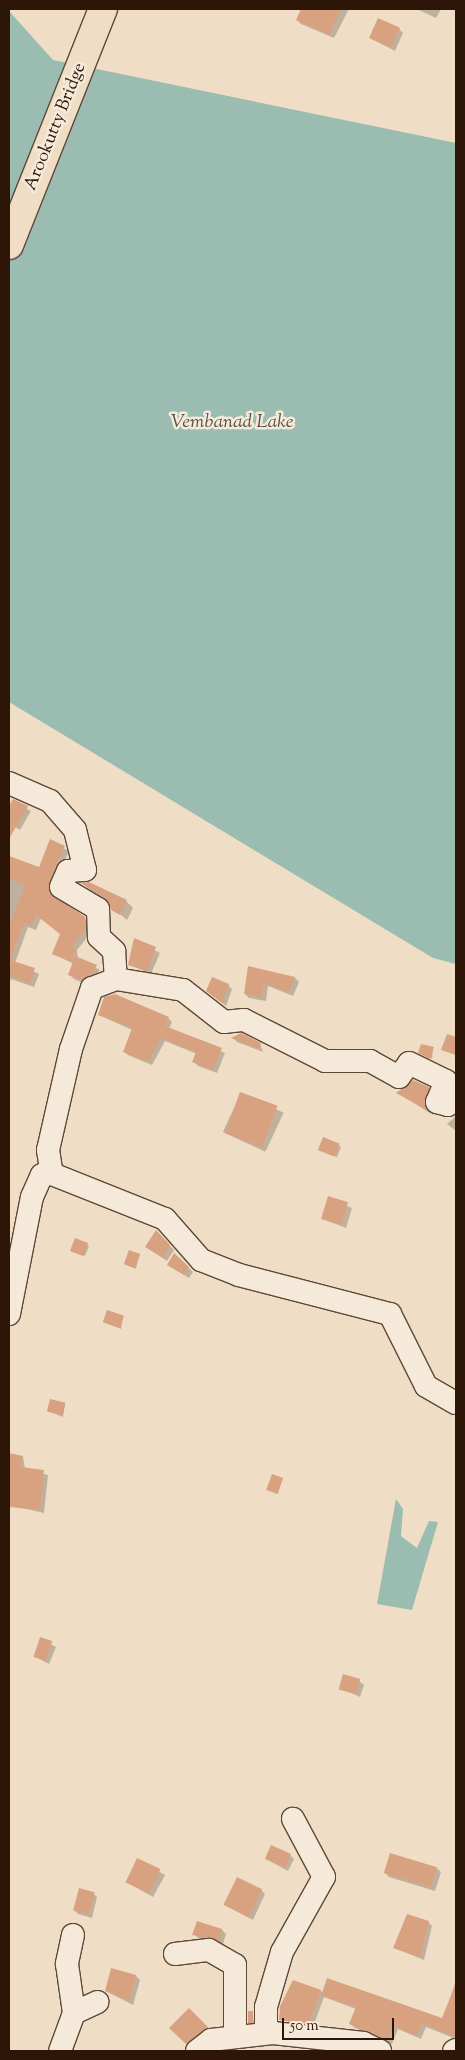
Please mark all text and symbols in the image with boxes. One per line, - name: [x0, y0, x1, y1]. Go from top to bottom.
- street label: Arookutty Bridge: [21, 60, 91, 194]
- water label: Vembanad Lake: [171, 412, 293, 434]
- scale bar: [285, 2008, 398, 2040]
- text: 50 m: [290, 2016, 319, 2037]

